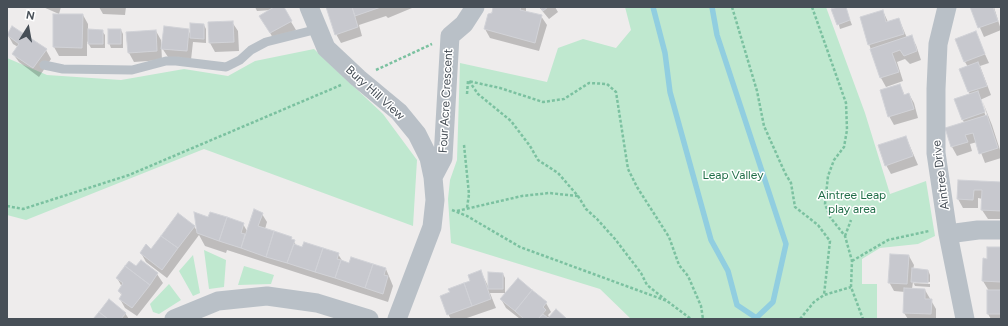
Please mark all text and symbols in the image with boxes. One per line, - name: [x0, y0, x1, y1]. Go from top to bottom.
- north arrow: [8, 8, 48, 48]
- text: N: [25, 9, 36, 23]
- street label: Four Acre Crescent: [436, 49, 456, 153]
- street label: Bury Hill View: [343, 63, 407, 123]
- street label: Aintree Drive: [930, 139, 952, 211]
- park label: Leap Valley: [703, 168, 763, 182]
- park label: Aintree Leap play area: [818, 188, 886, 216]

